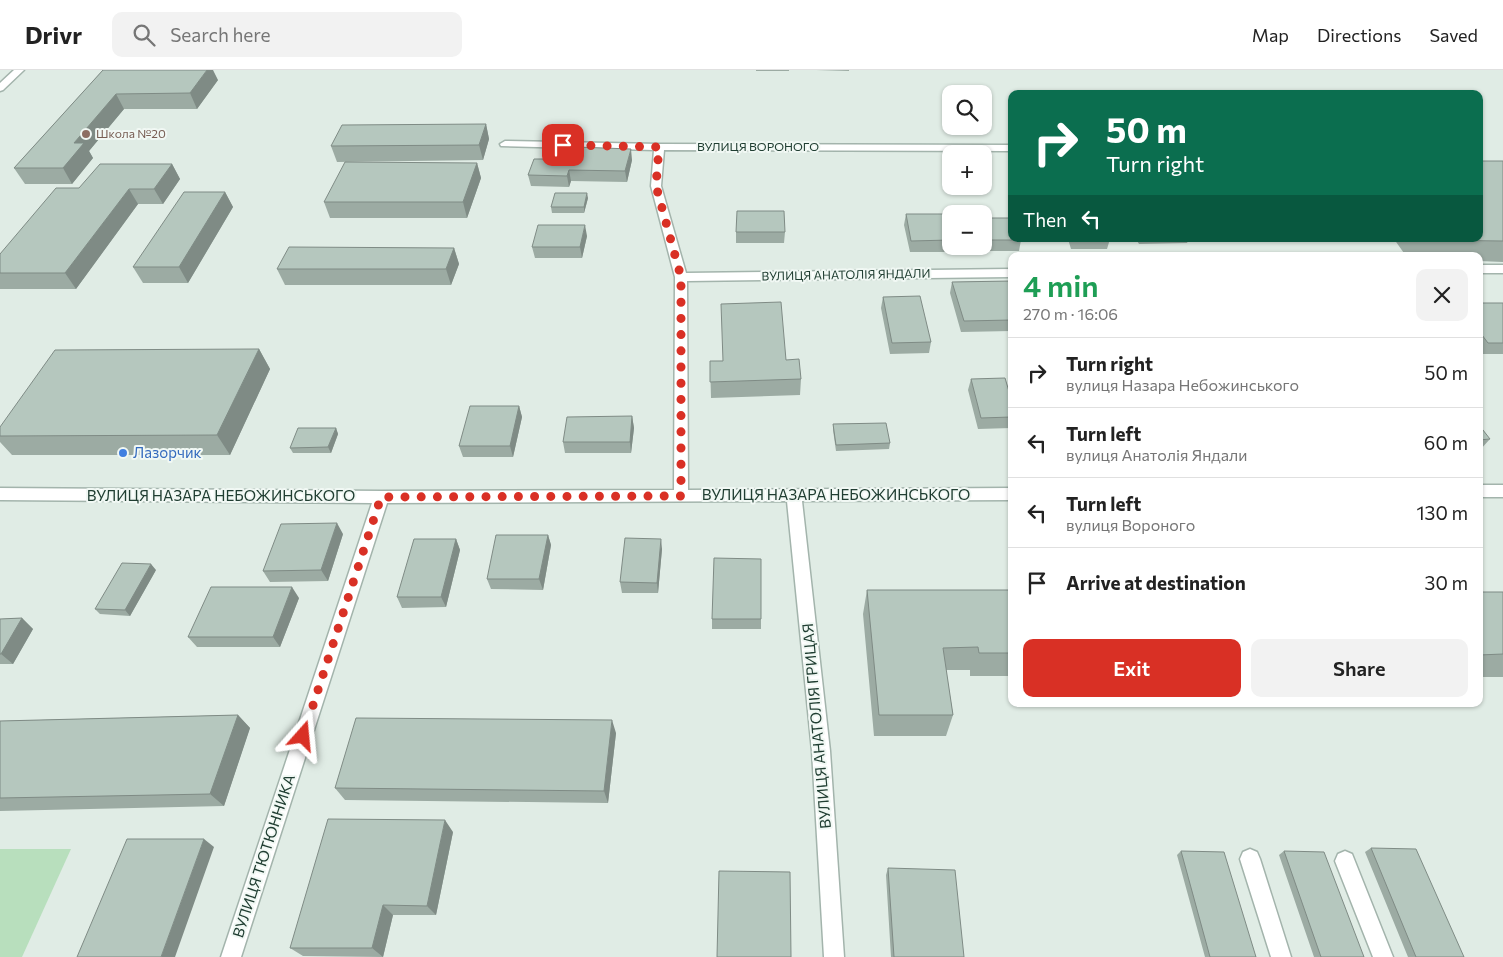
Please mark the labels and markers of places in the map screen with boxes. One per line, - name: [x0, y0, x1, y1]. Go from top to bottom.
- pin: [542, 124, 584, 166]
- place label: Школа №20: [96, 126, 166, 140]
- marker: Школа №20: [80, 128, 92, 140]
- place label: Лазорчик: [133, 443, 202, 461]
- marker: Лазорчик: [117, 447, 129, 459]

